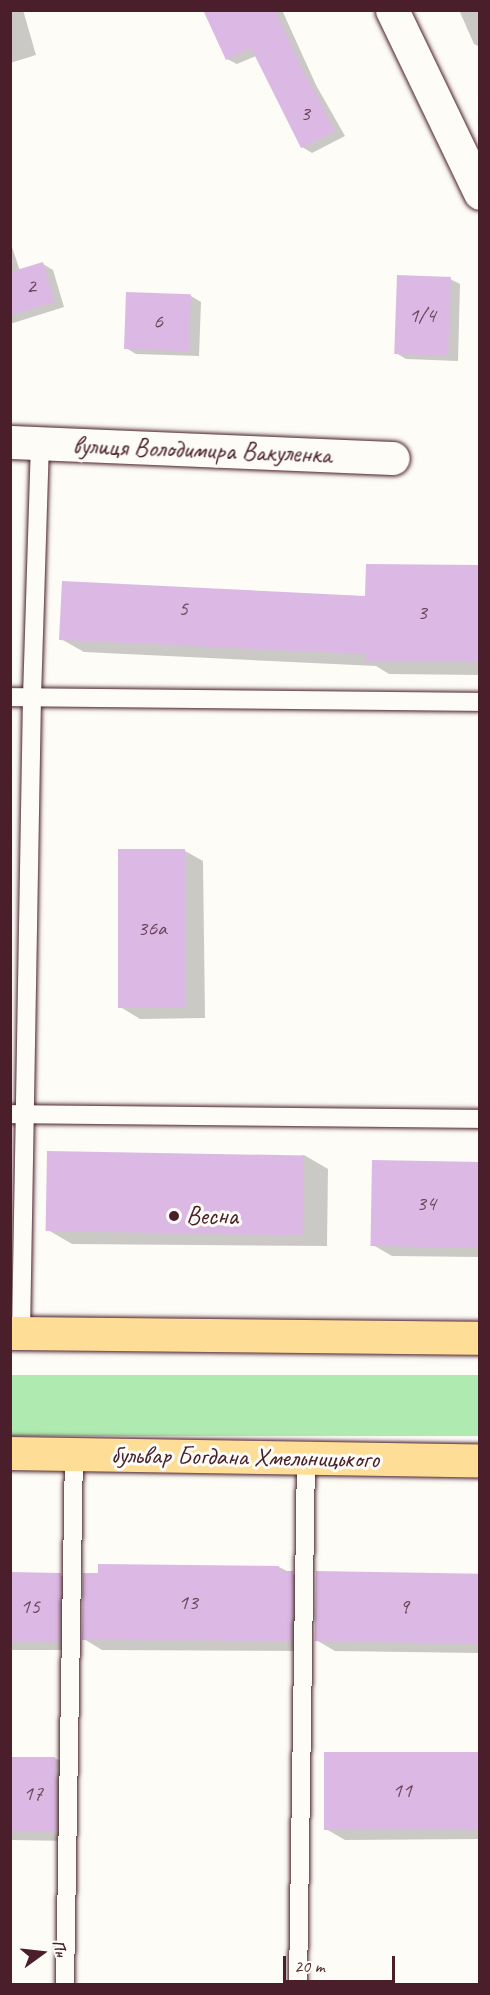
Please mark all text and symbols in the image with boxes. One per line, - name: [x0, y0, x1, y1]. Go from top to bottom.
- house number: 3: [300, 101, 310, 127]
- house number: 2: [26, 274, 36, 300]
- house number: 1/4: [408, 303, 436, 329]
- house number: 6: [153, 309, 163, 335]
- street label: вулиця Володимира Вакуленка: [71, 430, 333, 470]
- house number: 5: [178, 596, 188, 622]
- house number: 3: [417, 600, 427, 626]
- house number: 36а: [137, 916, 167, 942]
- house number: 34: [416, 1191, 436, 1217]
- place label: Весна: [186, 1200, 238, 1232]
- marker: Весна: [167, 1209, 181, 1223]
- street label: бульвар Богдана Хмельницького: [110, 1439, 380, 1475]
- house number: 13: [178, 1590, 198, 1616]
- house number: 15: [20, 1594, 40, 1620]
- house number: 9: [399, 1594, 409, 1620]
- house number: 11: [392, 1778, 412, 1804]
- house number: 17: [23, 1781, 43, 1807]
- north arrow: [12, 1923, 72, 1983]
- text: Пн: [48, 1938, 71, 1959]
- scale bar: [286, 1944, 398, 1982]
- text: 20 m: [294, 1955, 325, 1977]

